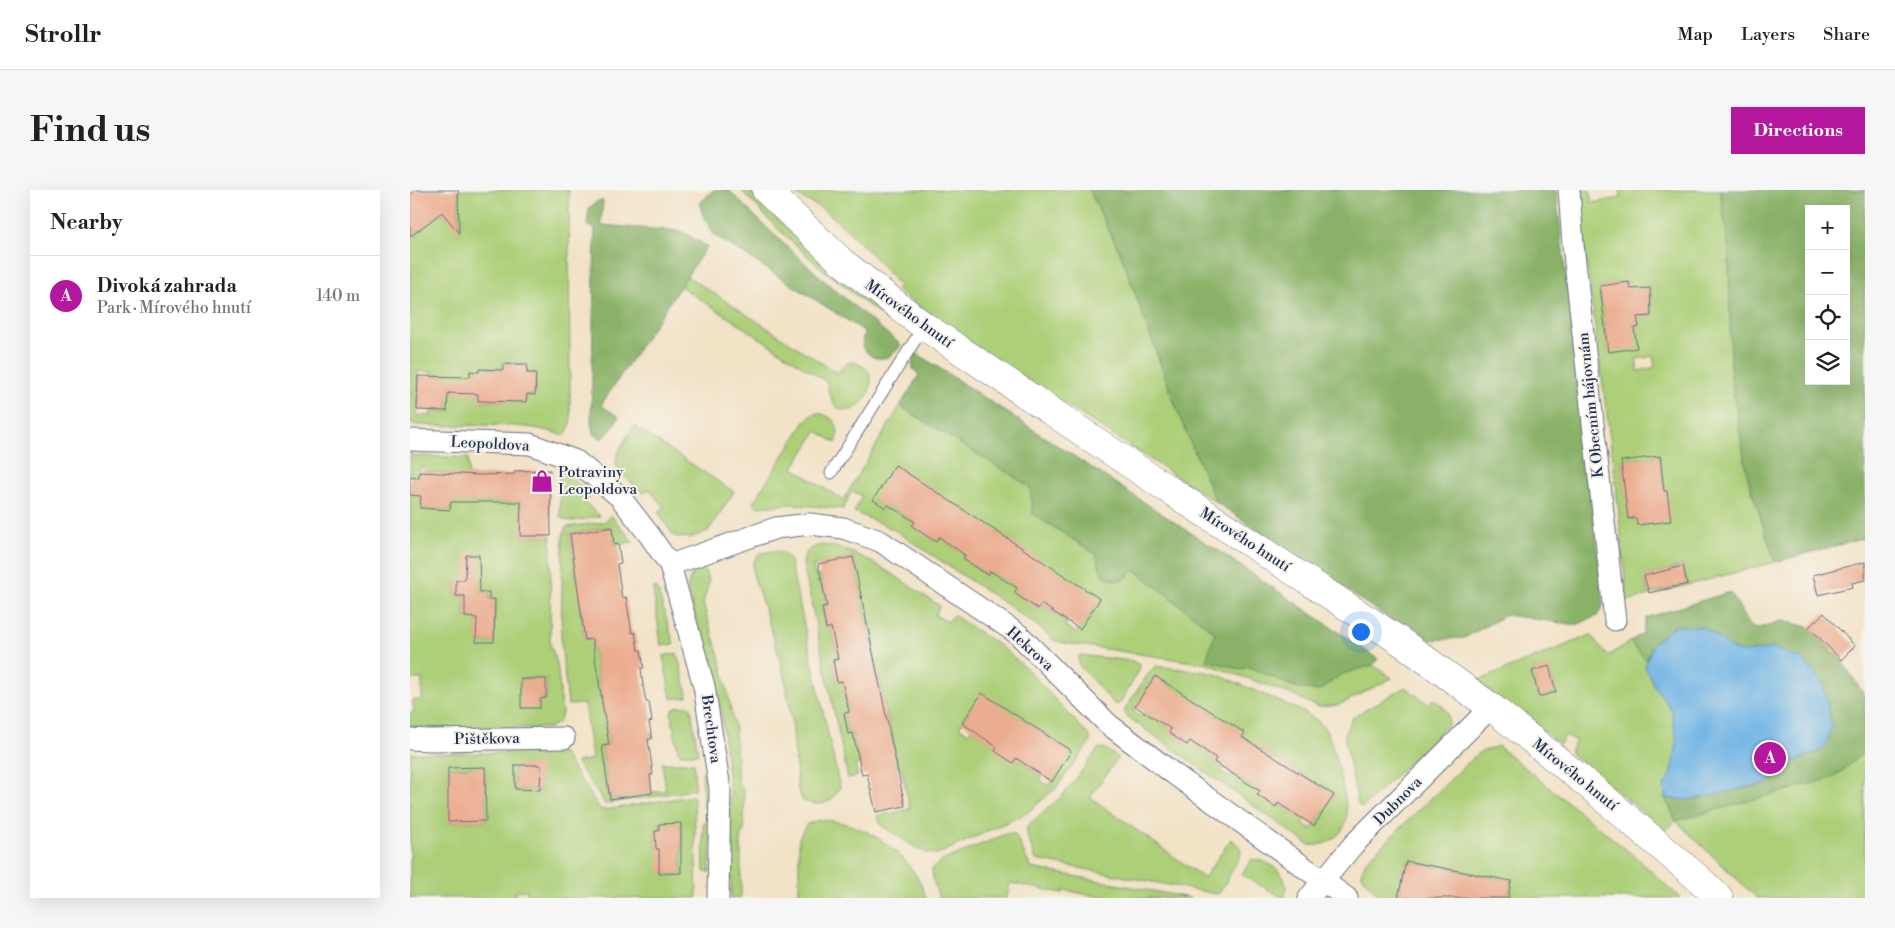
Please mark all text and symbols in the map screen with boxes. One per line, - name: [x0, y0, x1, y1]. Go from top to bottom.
- text: Strollr: [25, 20, 101, 50]
- text: Map: [1678, 23, 1713, 46]
- text: Layers: [1741, 23, 1795, 46]
- text: Share: [1823, 23, 1870, 46]
- button: Directions: [1731, 107, 1865, 154]
- text: Find us: [30, 109, 150, 152]
- map controls: [1805, 205, 1850, 385]
- button: +: [1805, 205, 1850, 250]
- text: Nearby: [50, 210, 123, 236]
- button: −: [1805, 250, 1850, 295]
- text: Divoká zahrada: [97, 274, 237, 298]
- street label: Mírového hnutí: [861, 276, 958, 353]
- text: A: [60, 286, 72, 306]
- text: 140 m: [316, 286, 360, 306]
- button: locate: [1805, 295, 1850, 340]
- text: Park · Mírového hnutí: [97, 298, 251, 318]
- street label: K Obecním hájovnám: [1574, 331, 1608, 479]
- button: layers: [1805, 340, 1850, 385]
- street label: Leopoldova: [450, 432, 530, 456]
- place label: Potraviny Leopoldova: [558, 463, 638, 499]
- shop icon: Potraviny Leopoldova: [529, 468, 555, 494]
- street label: Mírového hnutí: [1196, 504, 1295, 577]
- your location: [1348, 619, 1374, 645]
- street label: Hekrova: [1003, 623, 1058, 675]
- street label: Brechtova: [697, 692, 725, 765]
- street label: Pištěkova: [454, 729, 520, 749]
- street label: Mírového hnutí: [1528, 735, 1622, 816]
- pin: A: [1754, 739, 1786, 777]
- street label: Dubnova: [1370, 772, 1427, 829]

